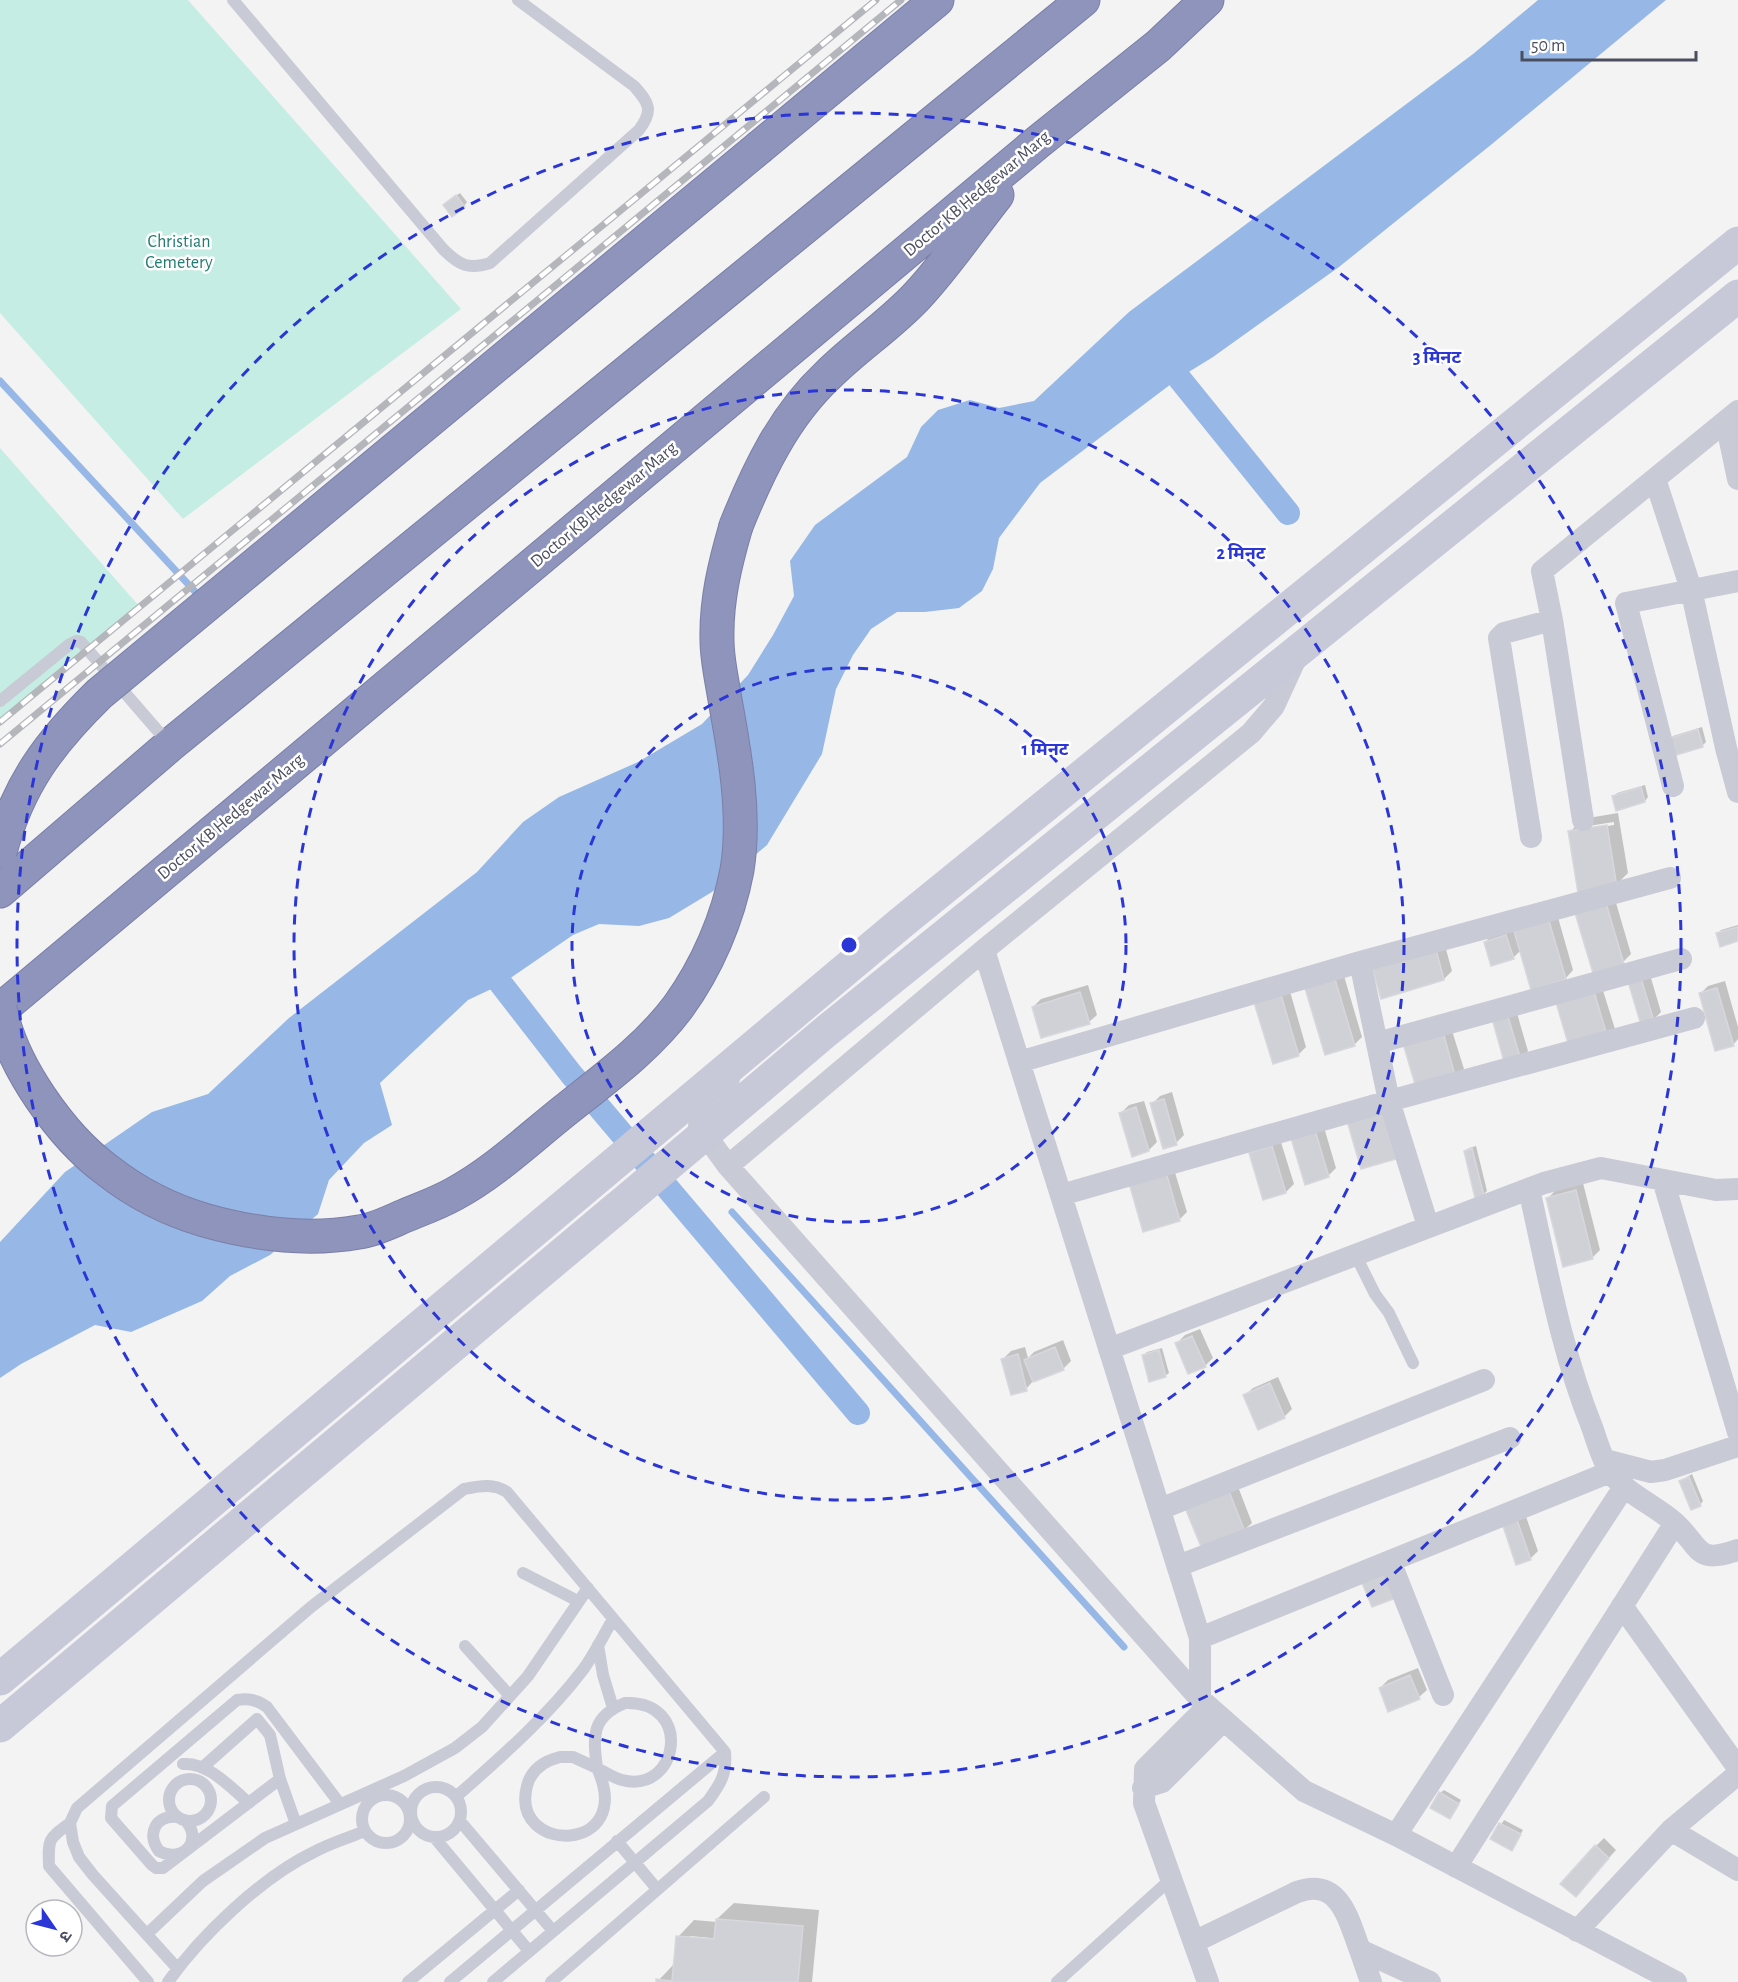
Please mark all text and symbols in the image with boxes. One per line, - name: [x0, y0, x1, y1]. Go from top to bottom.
- scale bar: [1522, 24, 1696, 62]
- text: 50 m: [1531, 37, 1565, 55]
- street label: Doctor KB Hedgewar Marg: [900, 128, 1054, 260]
- park label: Christian Cemetery: [145, 233, 213, 272]
- text: 3 मिनट: [1413, 347, 1461, 367]
- street label: Doctor KB Hedgewar Marg: [527, 439, 681, 571]
- text: 2 मिनट: [1217, 543, 1266, 563]
- text: 1 मिनट: [1022, 739, 1069, 759]
- street label: Doctor KB Hedgewar Marg: [154, 751, 308, 883]
- centre of rings: [839, 935, 859, 955]
- north arrow: [24, 1898, 84, 1958]
- text: उ: [56, 1928, 75, 1945]

